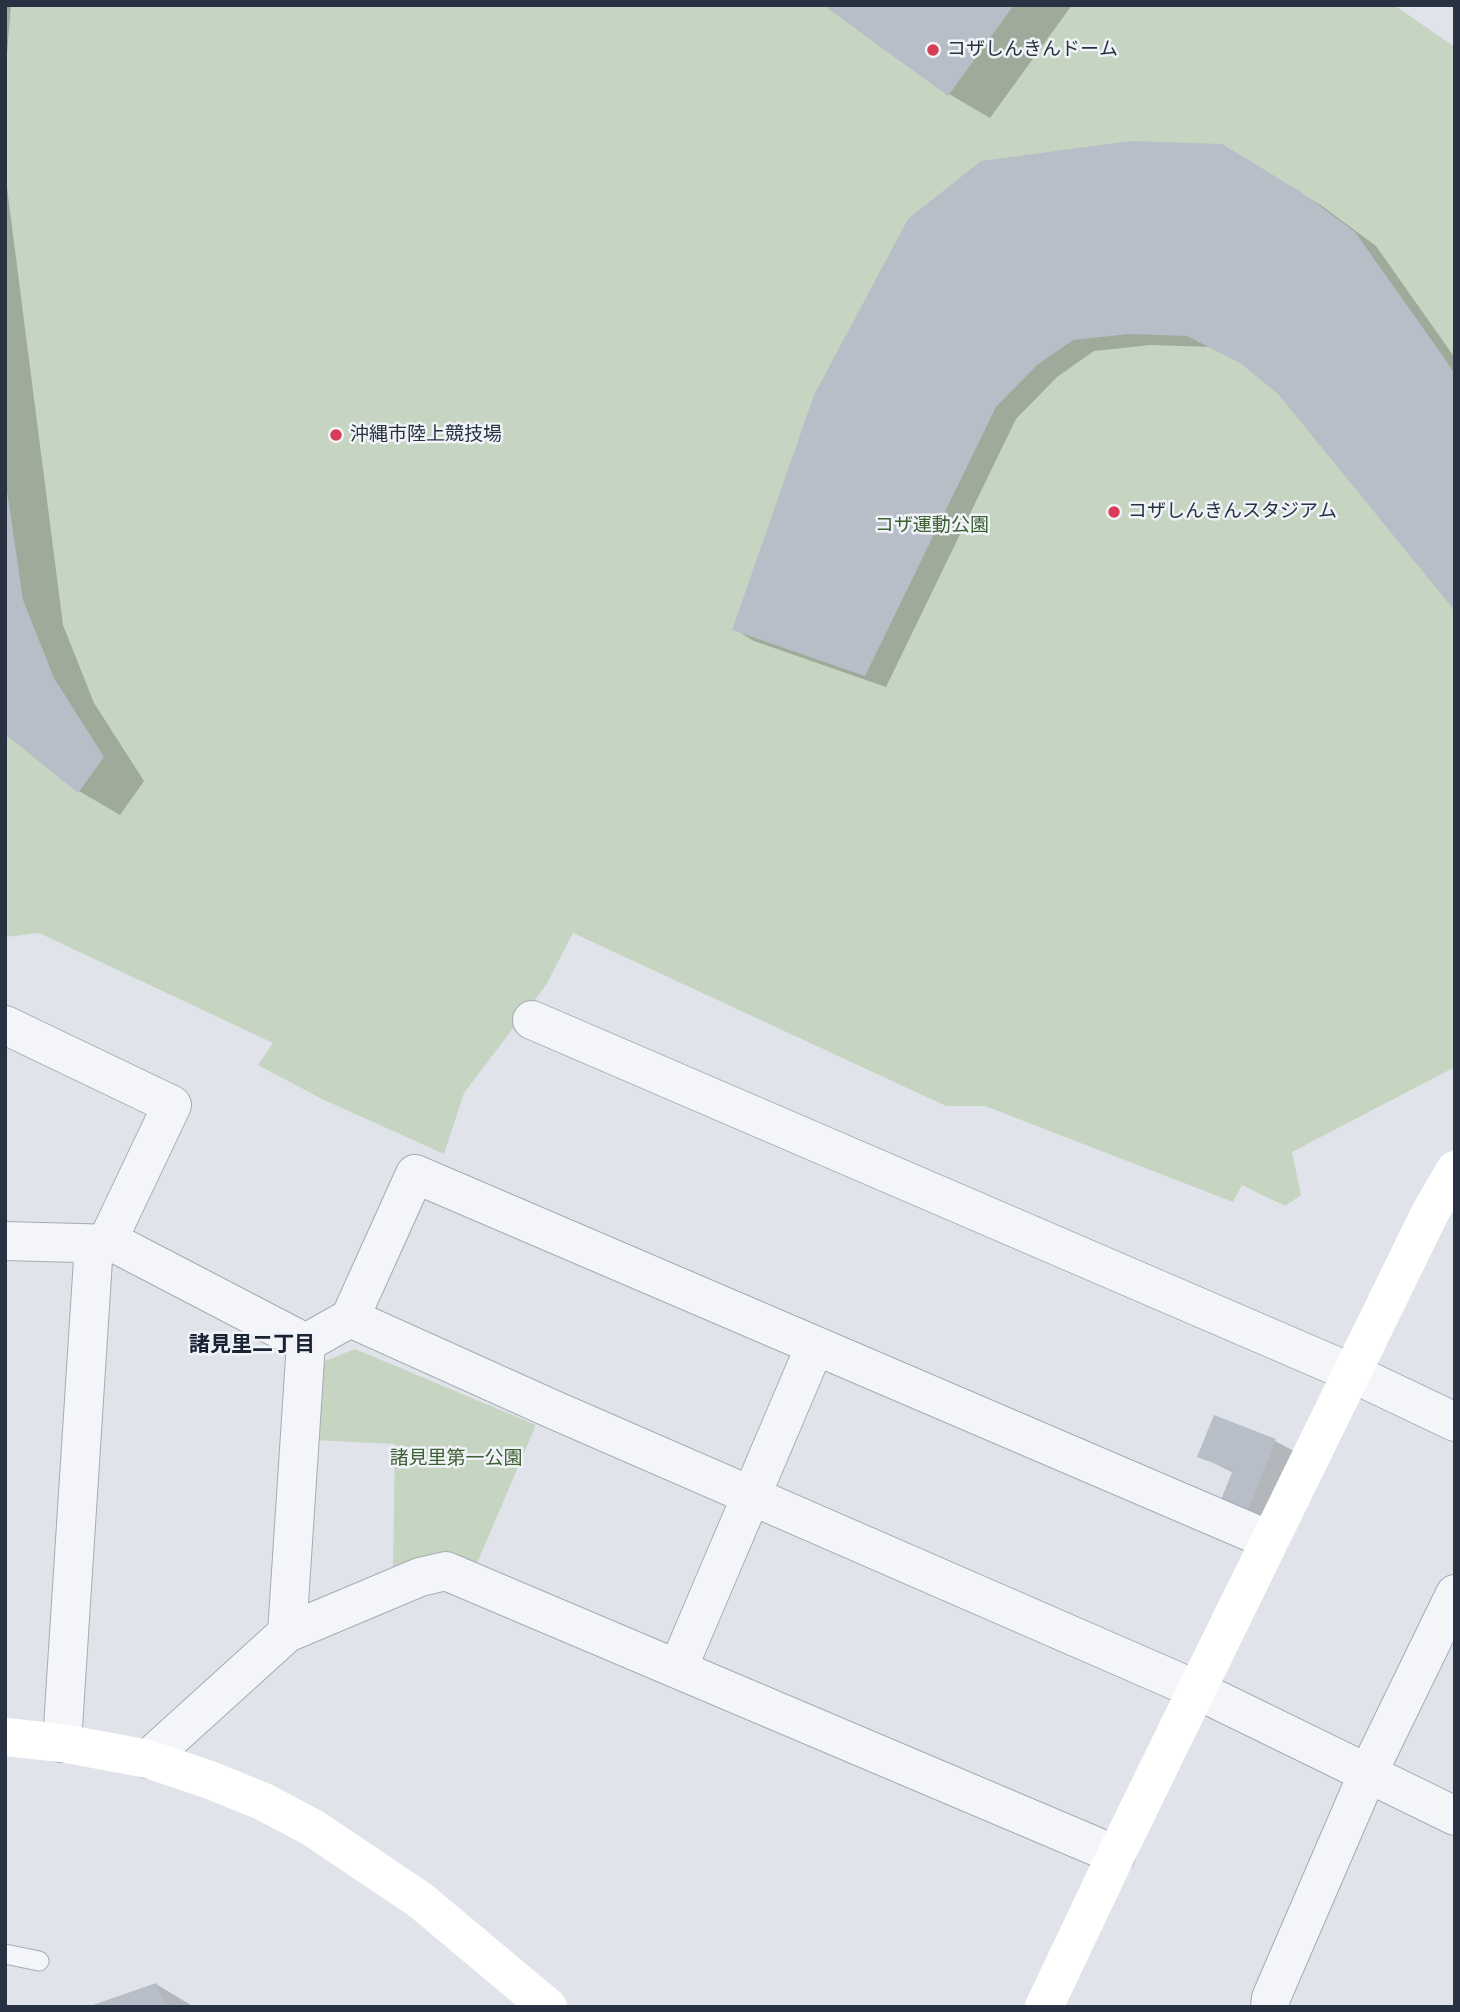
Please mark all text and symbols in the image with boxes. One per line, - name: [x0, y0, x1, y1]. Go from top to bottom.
- place label: コザしんきんドーム: [947, 39, 1118, 61]
- marker: コザしんきんドーム: [925, 42, 941, 58]
- place label: 沖縄市陸上競技場: [350, 424, 502, 446]
- marker: 沖縄市陸上競技場: [328, 427, 344, 443]
- place label: コザしんきんスタジアム: [1128, 501, 1337, 523]
- marker: コザしんきんスタジアム: [1106, 504, 1122, 520]
- park label: コザ運動公園: [875, 515, 989, 537]
- district label: 諸見里二丁目: [189, 1332, 315, 1358]
- park label: 諸見里第一公園: [390, 1448, 522, 1470]

